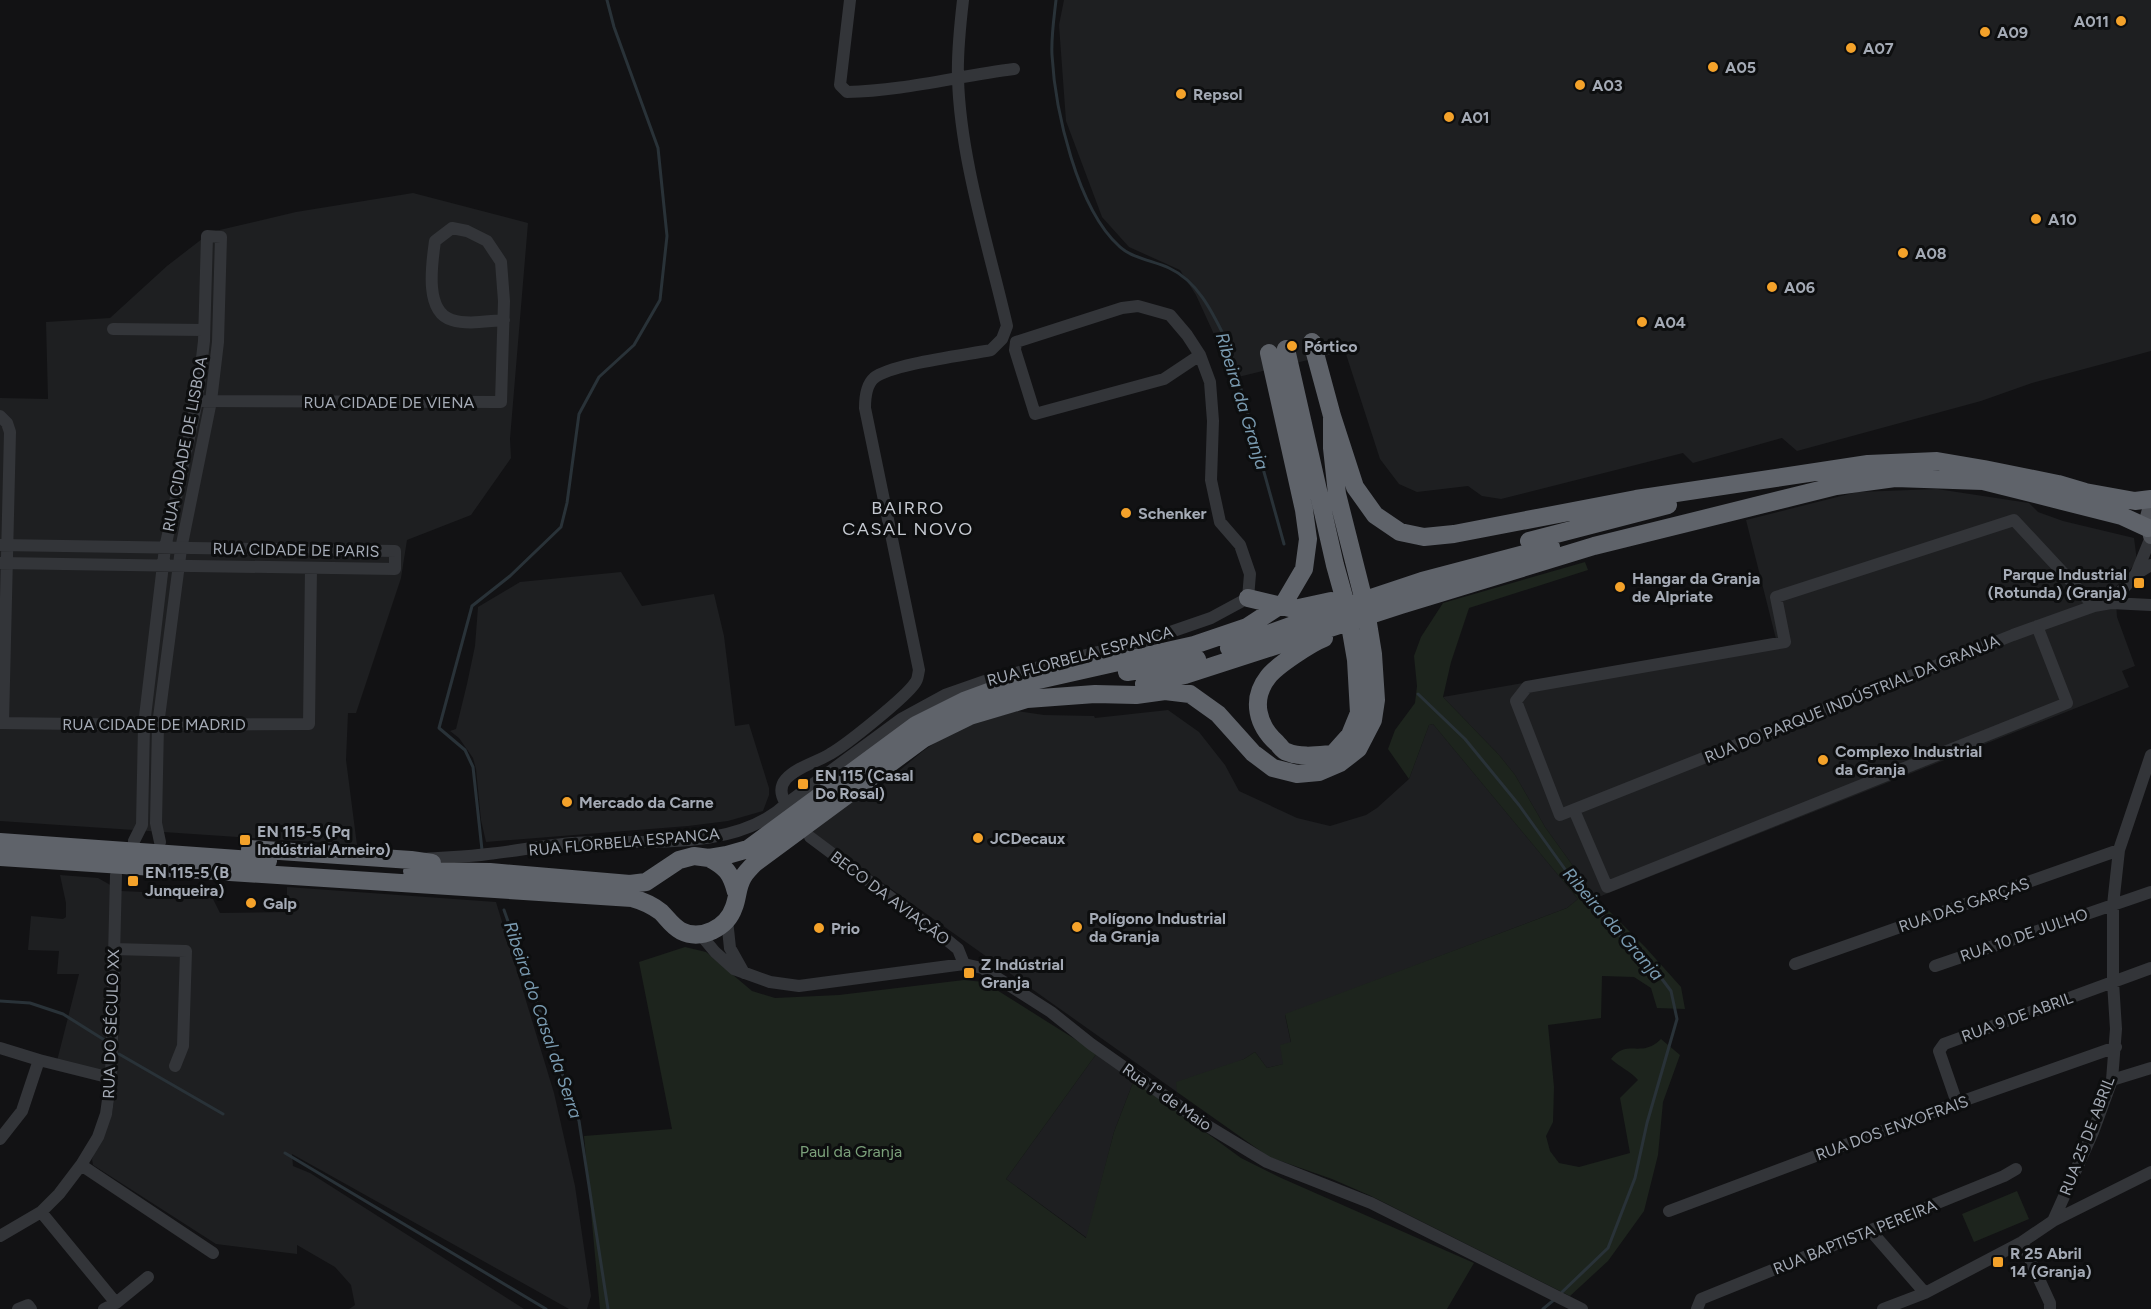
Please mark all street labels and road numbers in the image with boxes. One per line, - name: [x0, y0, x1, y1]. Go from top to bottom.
- street label: RUA CIDADE DE LISBOA: [159, 355, 211, 533]
- street label: RUA CIDADE DE VIENA: [304, 393, 475, 412]
- street label: RUA CIDADE DE PARIS: [212, 539, 380, 561]
- street label: RUA FLORBELA ESPANCA: [985, 622, 1175, 690]
- street label: RUA DO PARQUE INDÚSTRIAL DA GRANJA: [1702, 631, 2002, 767]
- street label: RUA CIDADE DE MADRID: [62, 715, 246, 734]
- street label: RUA FLORBELA ESPANCA: [528, 824, 721, 860]
- street label: BECO DA AVIAÇÃO: [827, 847, 953, 949]
- street label: RUA DAS GARÇAS: [1896, 874, 2032, 936]
- street label: RUA 10 DE JULHO: [1958, 904, 2090, 966]
- street label: RUA DO SÉCULO XX: [99, 949, 123, 1099]
- street label: RUA 9 DE ABRIL: [1959, 988, 2076, 1046]
- street label: Rua 1º de Maio: [1119, 1059, 1215, 1135]
- street label: RUA 25 DE ABRIL: [2056, 1073, 2119, 1198]
- street label: RUA DOS ENXOFRAIS: [1813, 1091, 1971, 1164]
- street label: RUA BAPTISTA PEREIRA: [1770, 1195, 1940, 1279]

